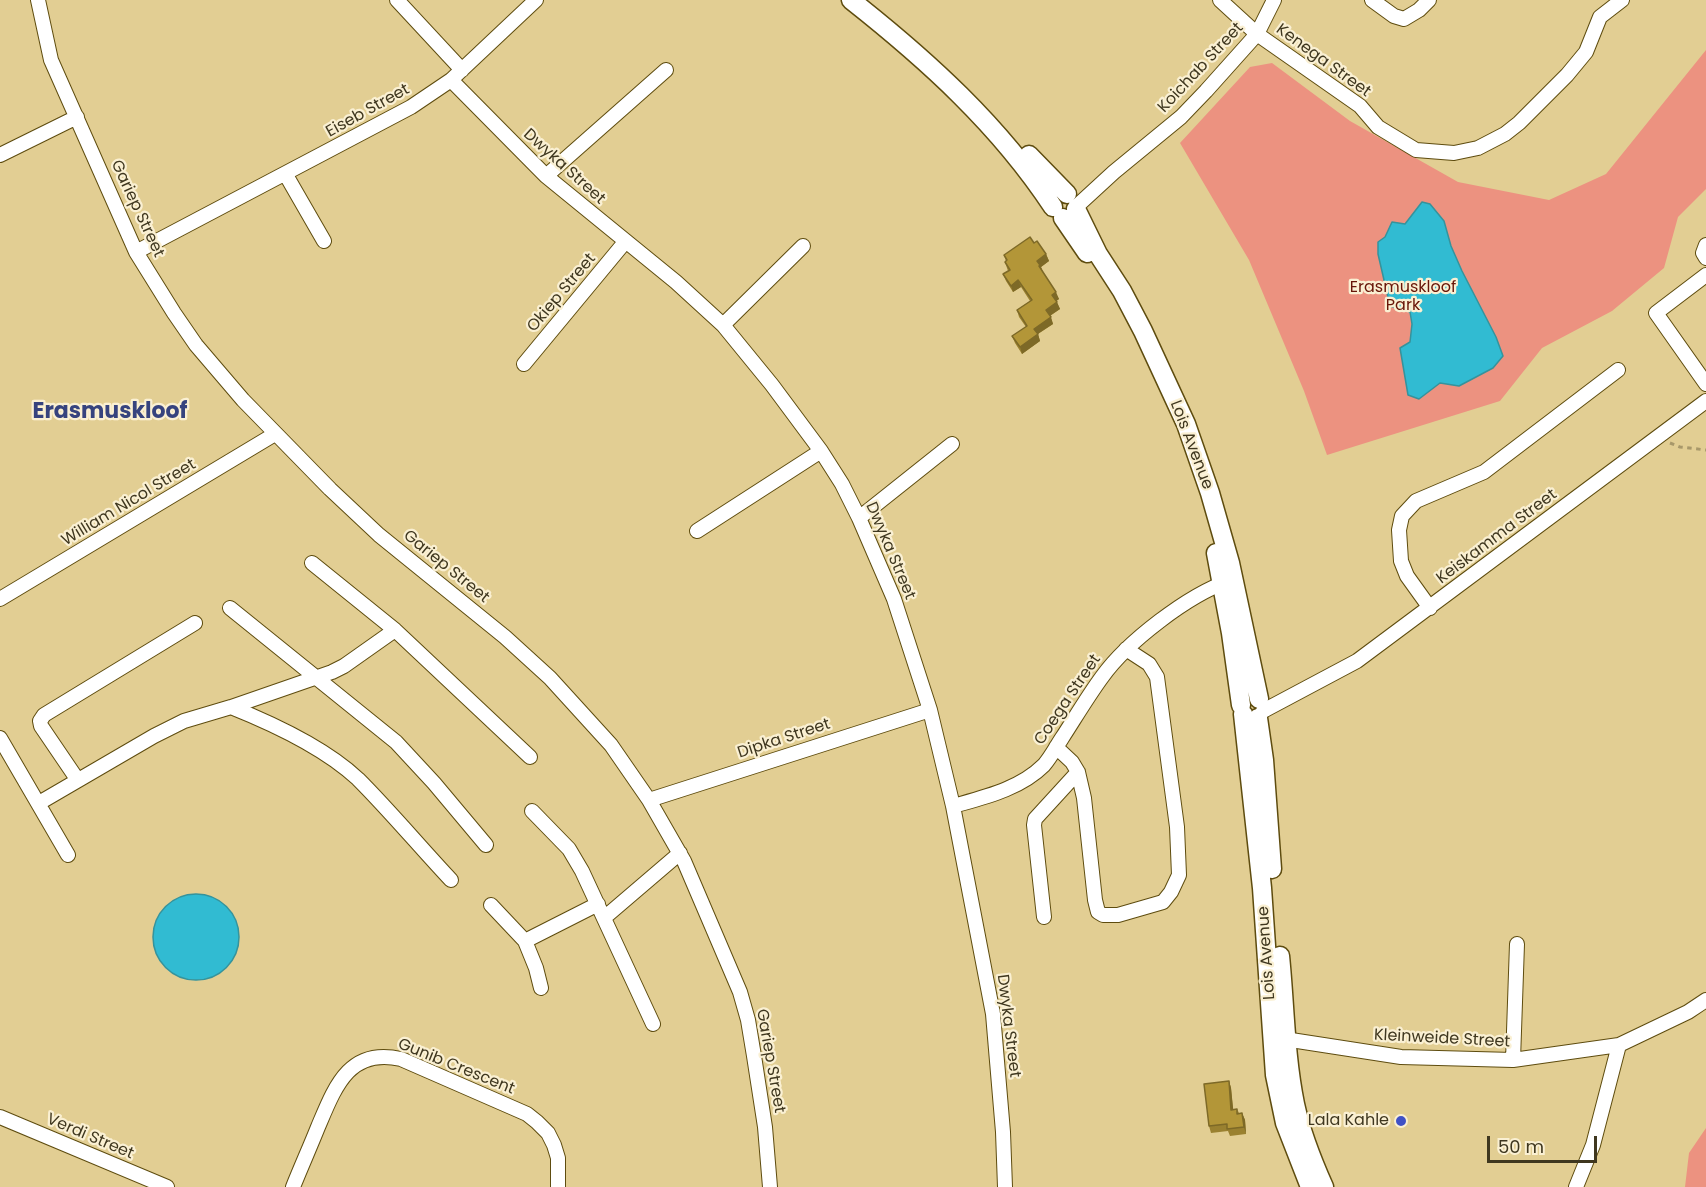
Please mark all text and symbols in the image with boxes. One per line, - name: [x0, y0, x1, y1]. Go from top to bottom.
- street label: Koichab Street: [1154, 19, 1248, 117]
- street label: Kenega Street: [1272, 20, 1374, 102]
- street label: Eiseb Street: [323, 80, 413, 142]
- street label: Dwyka Street: [519, 125, 609, 209]
- street label: Gariep Street: [106, 157, 168, 261]
- street label: Okiep Street: [524, 250, 600, 336]
- park label: Erasmuskloof Park: [1350, 278, 1456, 316]
- street label: Lois Avenue: [1165, 398, 1217, 492]
- district label: Erasmuskloof: [33, 399, 187, 425]
- street label: William Nicol Street: [58, 455, 200, 551]
- street label: Keiskamma Street: [1433, 485, 1561, 589]
- street label: Dwyka Street: [861, 500, 919, 602]
- street label: Gariep Street: [399, 526, 493, 608]
- street label: Coega Street: [1031, 651, 1105, 749]
- street label: Dipka Street: [735, 715, 833, 763]
- street label: Lois Avenue: [1254, 906, 1280, 1000]
- street label: Dwyka Street: [992, 973, 1024, 1079]
- street label: Gariep Street: [751, 1008, 789, 1114]
- street label: Kleinweide Street: [1373, 1026, 1511, 1052]
- street label: Gunib Crescent: [395, 1035, 517, 1099]
- street label: Verdi Street: [44, 1110, 136, 1164]
- place label: Lala Kahle: [1308, 1111, 1389, 1131]
- marker: Lala Kahle: [1394, 1114, 1408, 1128]
- scale bar: [1490, 1124, 1600, 1162]
- text: 50 m: [1498, 1134, 1544, 1159]

